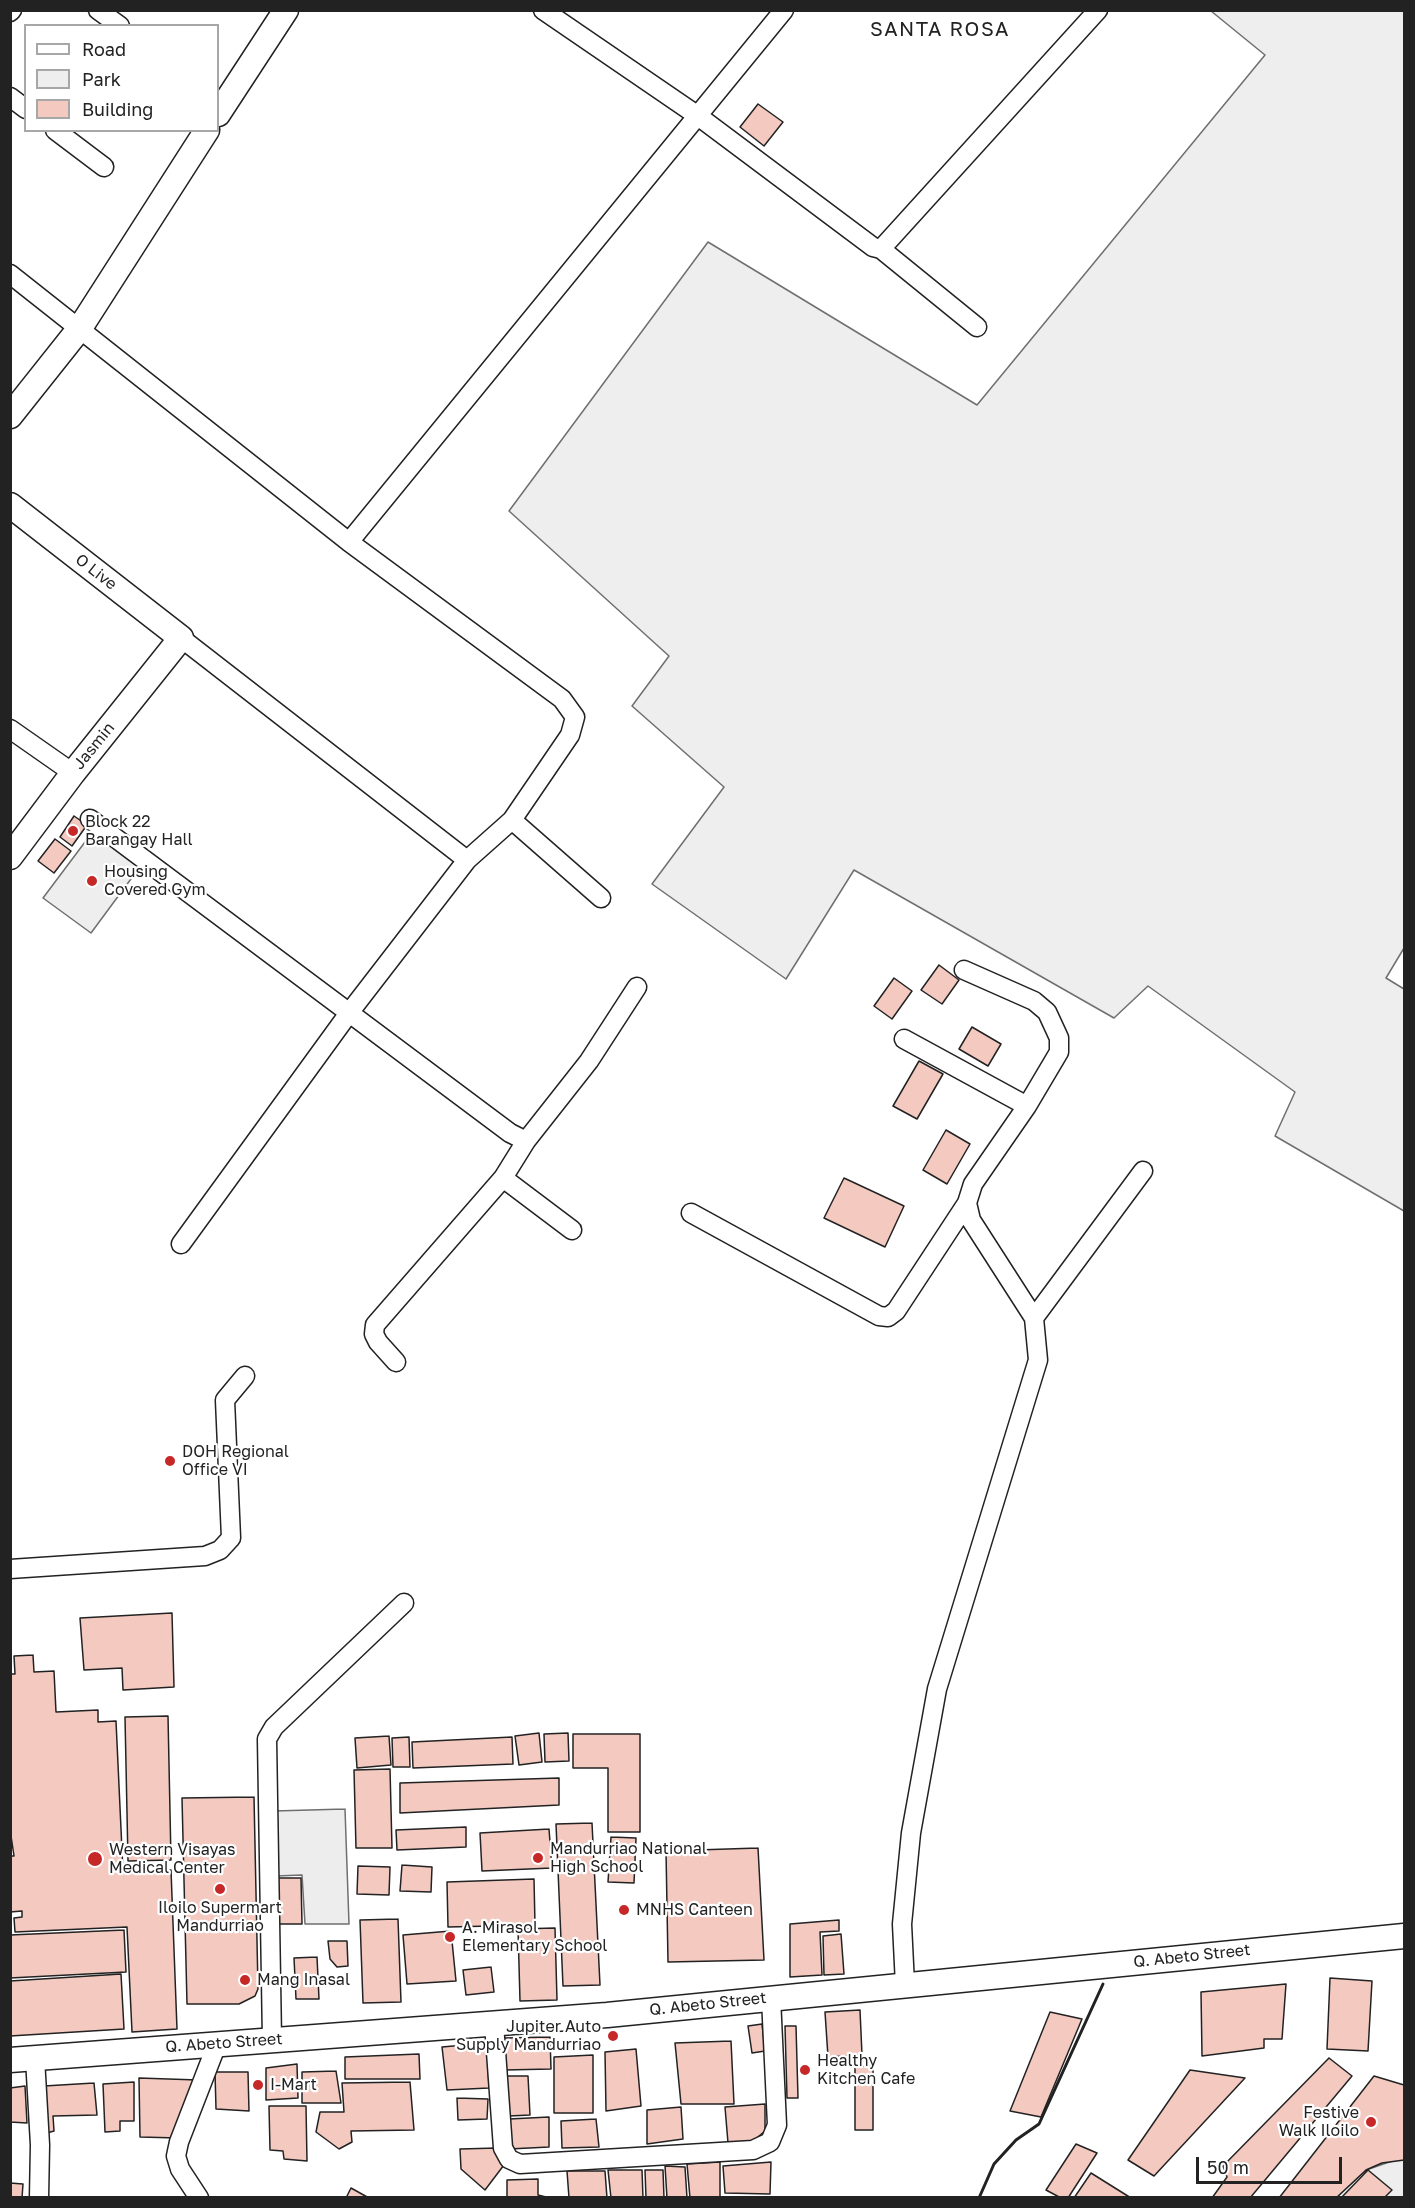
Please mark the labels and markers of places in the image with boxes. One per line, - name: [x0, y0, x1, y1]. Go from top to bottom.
- place label: Block 22 Barangay Hall: [85, 812, 193, 850]
- marker: Block 22 Barangay Hall: [66, 824, 80, 838]
- place label: Housing Covered Gym: [104, 862, 206, 900]
- marker: Housing Covered Gym: [85, 874, 99, 888]
- place label: DOH Regional Office VI: [182, 1442, 289, 1480]
- marker: DOH Regional Office VI: [163, 1454, 177, 1468]
- place label: Mandurriao National High School: [550, 1839, 707, 1877]
- place label: Western Visayas Medical Center: [109, 1840, 235, 1878]
- marker: Western Visayas Medical Center: [86, 1850, 104, 1868]
- marker: Mandurriao National High School: [531, 1851, 545, 1865]
- marker: Iloilo Supermart Mandurriao: [213, 1882, 227, 1896]
- place label: Iloilo Supermart Mandurriao: [158, 1898, 282, 1936]
- place label: MNHS Canteen: [636, 1900, 753, 1920]
- marker: MNHS Canteen: [617, 1903, 631, 1917]
- place label: A. Mirasol Elementary School: [462, 1918, 607, 1956]
- marker: A. Mirasol Elementary School: [443, 1930, 457, 1944]
- place label: Mang Inasal: [257, 1970, 350, 1990]
- marker: Mang Inasal: [238, 1973, 252, 1987]
- place label: Jupiter Auto Supply Mandurriao: [456, 2017, 601, 2055]
- marker: Jupiter Auto Supply Mandurriao: [606, 2029, 620, 2043]
- place label: Healthy Kitchen Cafe: [817, 2051, 915, 2089]
- marker: Healthy Kitchen Cafe: [798, 2063, 812, 2077]
- place label: I-Mart: [270, 2075, 317, 2095]
- marker: I-Mart: [251, 2078, 265, 2092]
- place label: Festive Walk Iloilo: [1279, 2103, 1359, 2141]
- marker: Festive Walk Iloilo: [1364, 2115, 1378, 2129]

